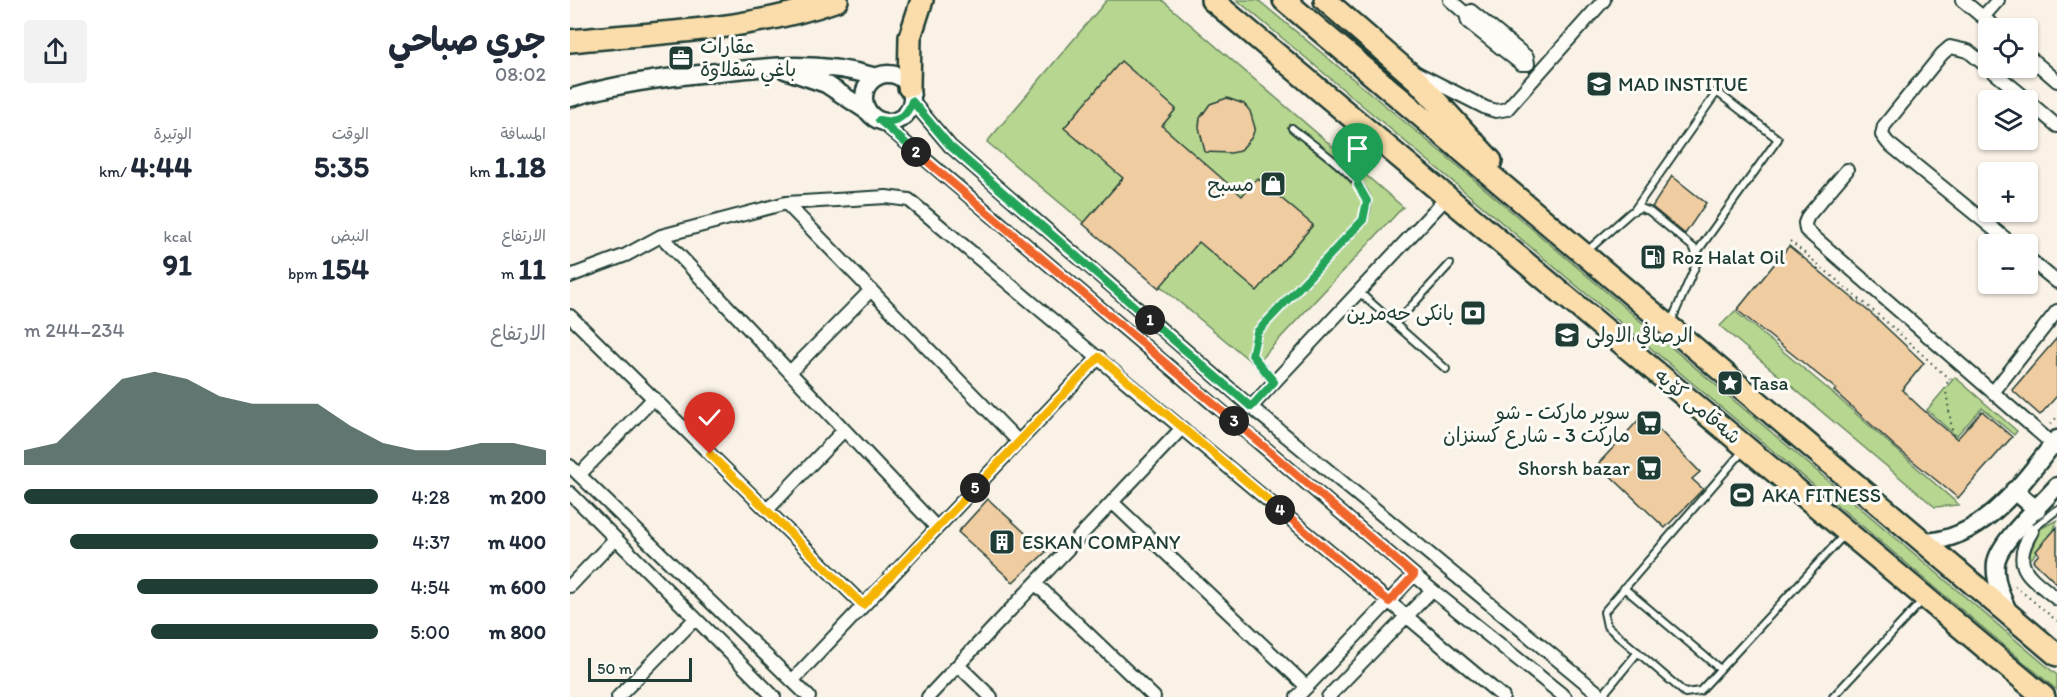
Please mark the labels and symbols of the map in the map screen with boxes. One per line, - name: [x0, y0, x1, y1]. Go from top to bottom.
- place label: عقارات باغي شقلاوة: [700, 34, 796, 87]
- office icon: عقارات باغي شقلاوة: [666, 43, 696, 73]
- school or university icon: MAD INSTITUE: [1584, 69, 1614, 99]
- place label: MAD INSTITUE: [1618, 72, 1748, 96]
- pin: [1332, 123, 1383, 185]
- pin: 2: [901, 137, 931, 167]
- shop icon: مسبح: [1258, 169, 1288, 199]
- place label: مسبح: [1208, 172, 1254, 198]
- fuel station icon: Roz Halat Oil: [1638, 242, 1668, 272]
- place label: Roz Halat Oil: [1672, 245, 1785, 269]
- bank icon: بانكی حه‌مرین: [1458, 298, 1488, 328]
- place label: بانكی حه‌مرین: [1346, 301, 1454, 326]
- pin: 1: [1135, 305, 1165, 335]
- school or university icon: الرصافي الاولى: [1552, 320, 1582, 350]
- place label: الرصافي الاولى: [1586, 322, 1693, 349]
- street label: شەقامی کۆیە: [1649, 363, 1746, 450]
- place icon: Tasa: [1715, 368, 1745, 398]
- place label: Tasa: [1750, 371, 1789, 395]
- pin: [684, 392, 735, 454]
- place label: سوبر ماركت - شو ماركت 3 - شارع كسنزان: [1443, 400, 1630, 449]
- pin: 3: [1219, 406, 1249, 436]
- supermarket icon: سوبر ماركت - شو ماركت 3 - شارع كسنزان: [1634, 408, 1664, 438]
- supermarket icon: Shorsh bazar: [1634, 453, 1664, 483]
- place label: Shorsh bazar: [1518, 456, 1630, 480]
- pin: 5: [960, 473, 990, 503]
- sports icon: AKA FITNESS: [1727, 480, 1757, 510]
- place label: AKA FITNESS: [1762, 483, 1881, 507]
- pin: 4: [1265, 495, 1295, 525]
- building icon: ESKAN COMPANY: [987, 527, 1017, 557]
- place label: ESKAN COMPANY: [1022, 530, 1181, 554]
- scale bar: [588, 655, 692, 682]

